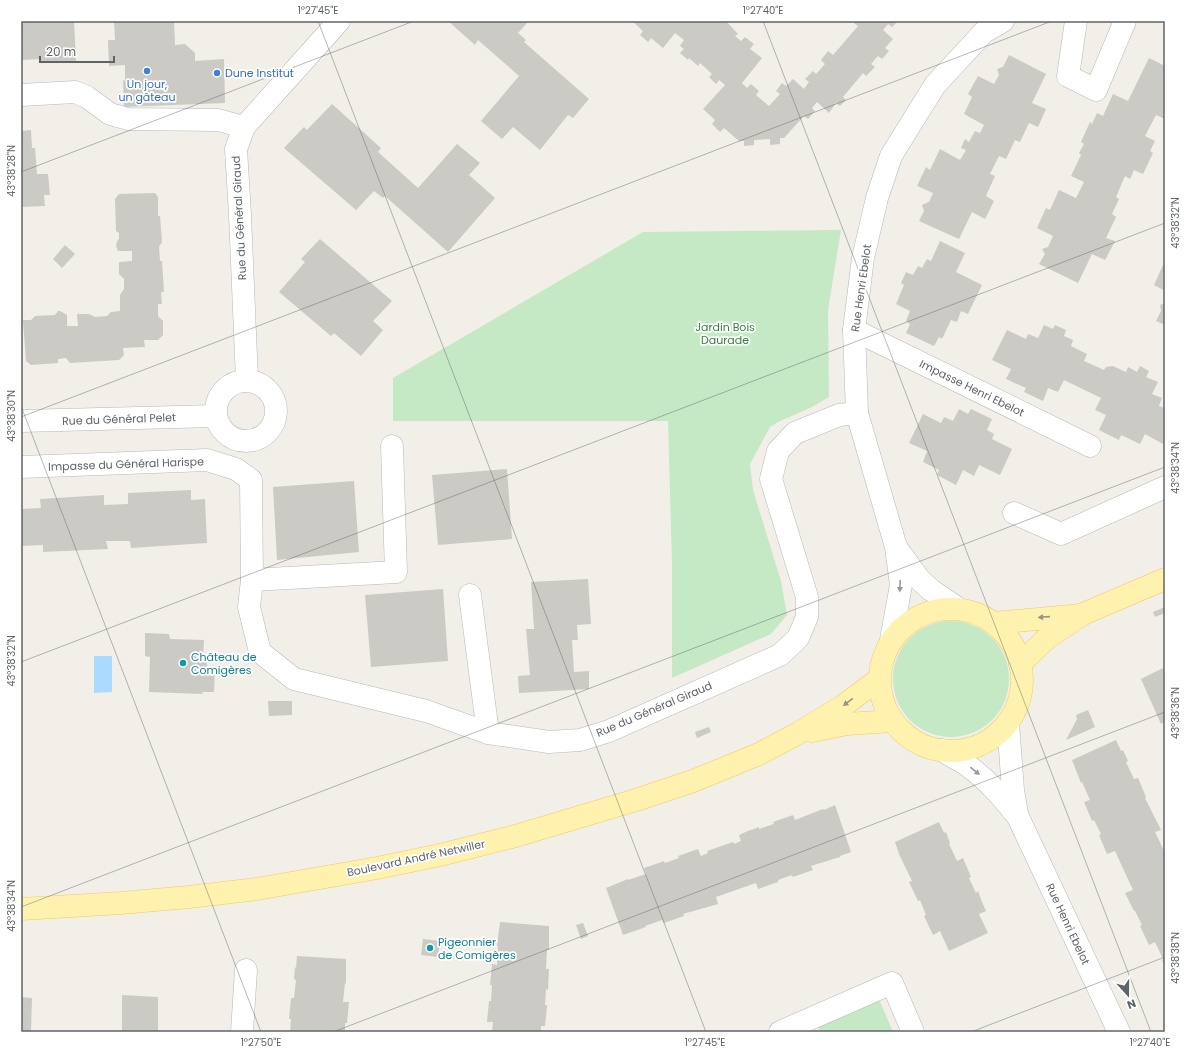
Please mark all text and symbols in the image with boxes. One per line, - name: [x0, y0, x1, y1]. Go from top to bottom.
- text: 1°27'45"E: [298, 3, 338, 18]
- text: 1°27'40"E: [743, 3, 783, 18]
- scale bar: [40, 38, 114, 64]
- text: 20 m: [46, 43, 76, 60]
- place label: Dune Institut: [225, 65, 294, 81]
- marker: Un jour, un gâteau: [142, 66, 152, 76]
- marker: Dune Institut: [212, 68, 222, 78]
- place label: Un jour, un gâteau: [118, 76, 176, 105]
- text: 43°38'28"N: [4, 145, 19, 197]
- street label: Rue du Général Giraud: [228, 155, 250, 281]
- text: 43°38'32"N: [1168, 197, 1183, 249]
- street label: Rue Henri Ebelot: [847, 243, 875, 333]
- park label: Jardin Bois Daurade: [695, 319, 755, 348]
- street label: Impasse Henri Ebelot: [917, 356, 1027, 420]
- text: 43°38'30"N: [4, 390, 19, 442]
- street label: Rue du Général Pelet: [62, 409, 176, 429]
- text: 43°38'34"N: [1168, 442, 1183, 494]
- street label: Impasse du Général Harispe: [48, 453, 204, 475]
- one-way arrow: [897, 580, 903, 593]
- one-way arrow: [1038, 614, 1050, 621]
- text: 43°38'32"N: [4, 635, 19, 687]
- place label: Château de Comigères: [191, 649, 257, 678]
- marker: Château de Comigères: [178, 658, 188, 668]
- street label: Rue du Général Giraud: [594, 677, 714, 741]
- text: 43°38'36"N: [1168, 687, 1183, 739]
- one-way arrow: [843, 698, 853, 706]
- one-way arrow: [969, 767, 980, 776]
- street label: Boulevard André Netwiller: [345, 836, 487, 880]
- text: 43°38'34"N: [4, 880, 19, 932]
- street label: Rue Henri Ebelot: [1042, 881, 1094, 967]
- text: 43°38'38"N: [1168, 932, 1183, 984]
- place label: Pigeonnier de Comigères: [438, 934, 516, 963]
- marker: Pigeonnier de Comigères: [425, 943, 435, 953]
- north arrow: [1108, 975, 1148, 1015]
- text: N: [1125, 995, 1138, 1013]
- text: 1°27'50"E: [241, 1035, 281, 1050]
- text: 1°27'45"E: [685, 1035, 725, 1050]
- text: 1°27'40"E: [1130, 1035, 1170, 1050]

